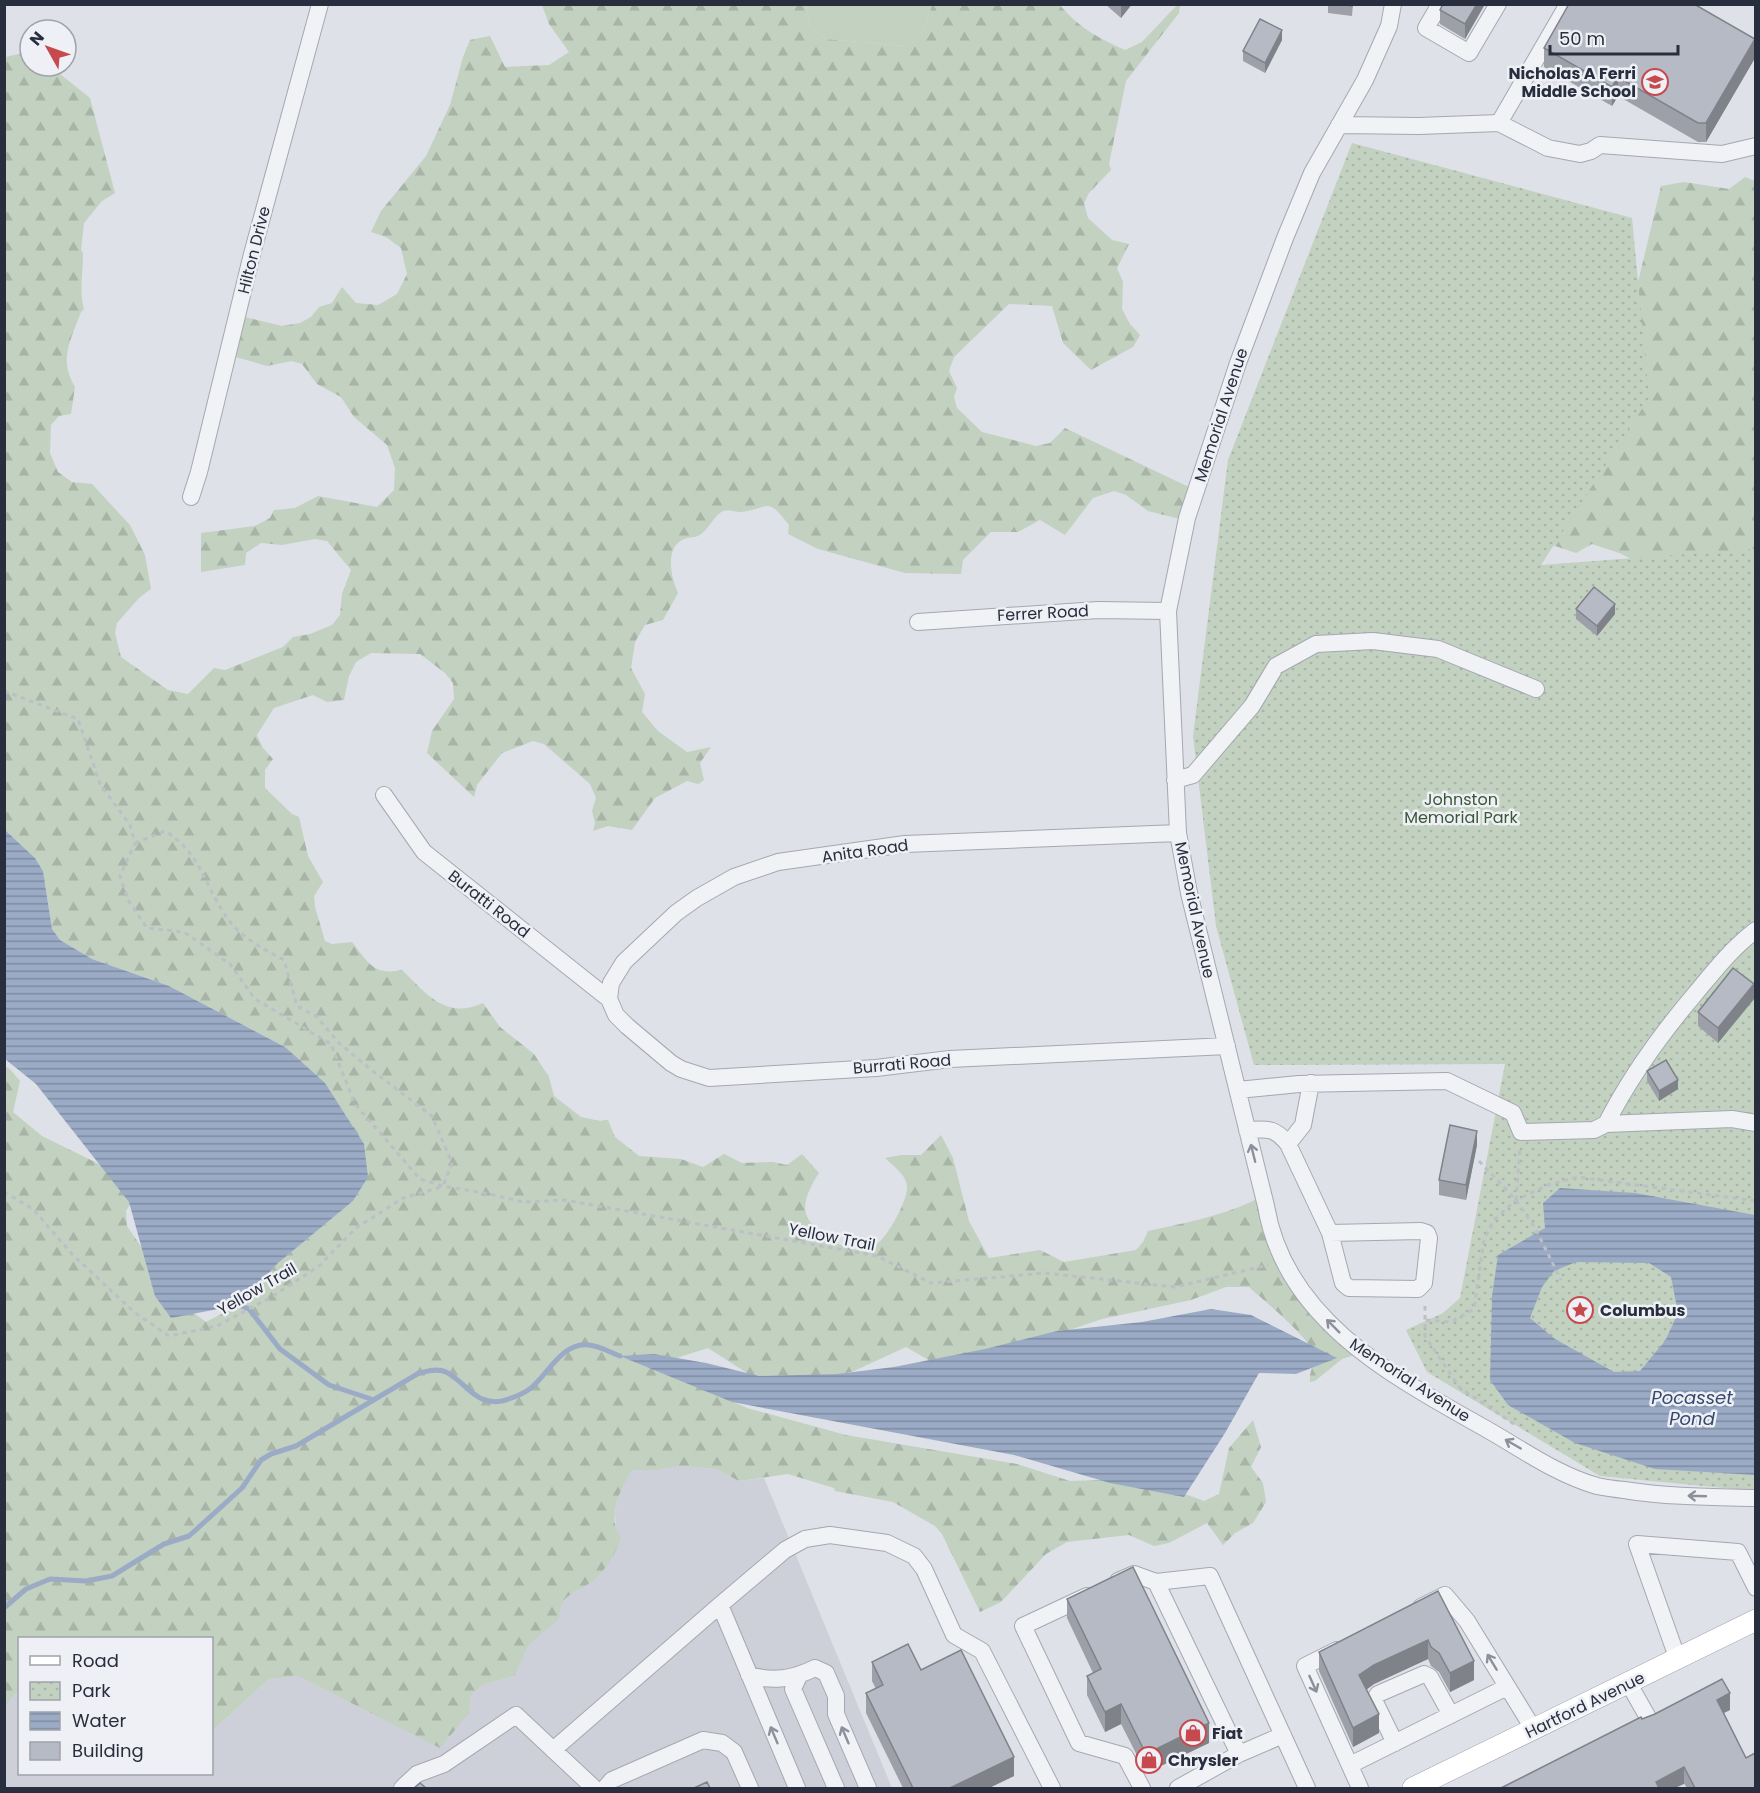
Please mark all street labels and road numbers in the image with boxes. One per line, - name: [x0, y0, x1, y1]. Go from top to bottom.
- street label: Hilton Drive: [232, 204, 276, 296]
- street label: Memorial Avenue: [1189, 345, 1254, 485]
- street label: Ferrer Road: [997, 599, 1089, 627]
- street label: Anita Road: [820, 834, 910, 868]
- street label: Memorial Avenue: [1169, 839, 1221, 981]
- street label: Buratti Road: [443, 865, 535, 943]
- street label: Burrati Road: [852, 1048, 952, 1080]
- street label: Yellow Trail: [787, 1217, 877, 1257]
- street label: Yellow Trail: [213, 1257, 301, 1321]
- street label: Memorial Avenue: [1345, 1332, 1475, 1428]
- street label: Hartford Avenue: [1521, 1666, 1649, 1744]

